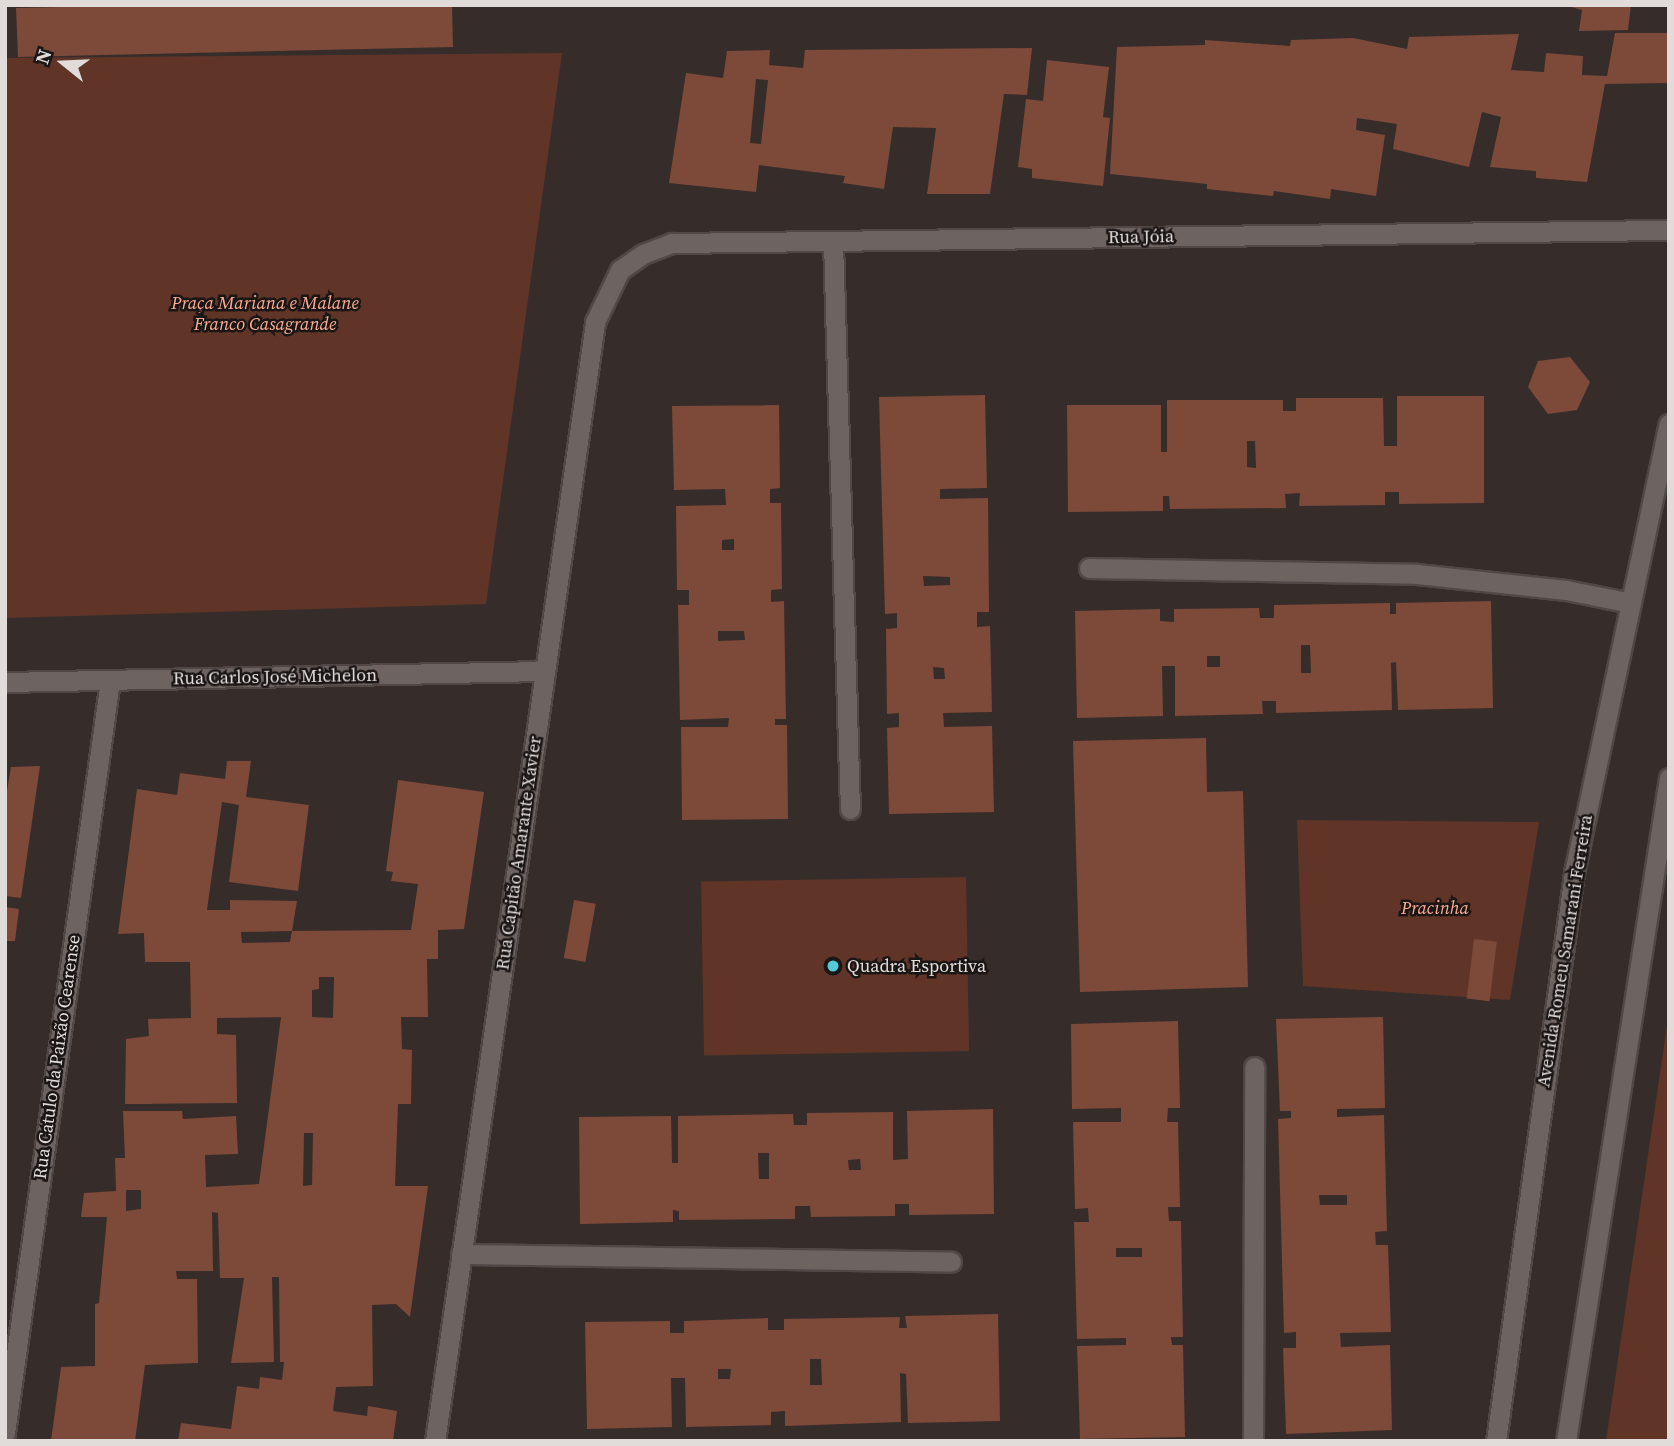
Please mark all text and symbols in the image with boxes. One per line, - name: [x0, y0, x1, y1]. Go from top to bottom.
- north arrow: [28, 28, 98, 98]
- text: N: [29, 46, 58, 67]
- street label: Rua Jóia: [1108, 226, 1174, 248]
- park label: Praça Mariana e Malane Franco Casagrande: [171, 293, 359, 336]
- street label: Rua Carlos José Michelon: [173, 664, 377, 690]
- street label: Rua Capitão Amarante Xavier: [492, 735, 546, 971]
- street label: Avenida Romeu Samarani Ferreira: [1533, 813, 1597, 1089]
- park label: Pracinha: [1401, 897, 1469, 919]
- street label: Rua Catulo da Paixão Cearense: [29, 933, 85, 1181]
- place label: Quadra Esportiva: [847, 955, 986, 977]
- marker: Quadra Esportiva: [825, 958, 841, 974]

